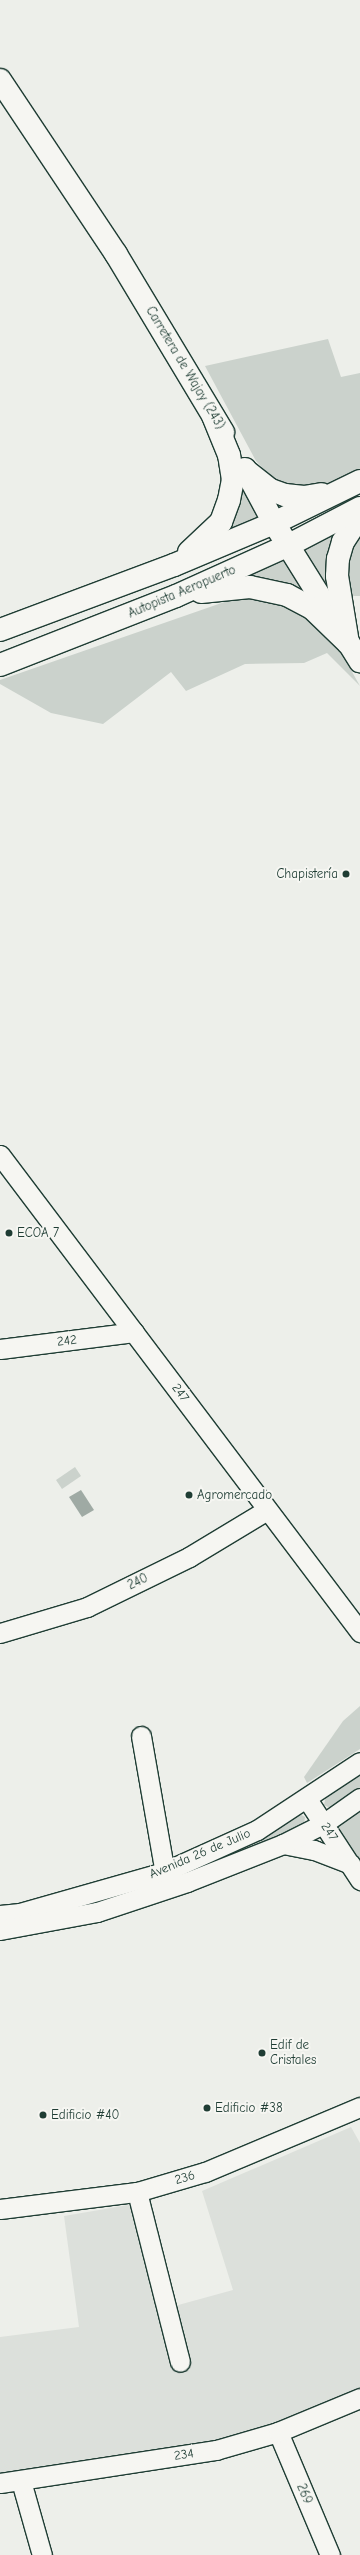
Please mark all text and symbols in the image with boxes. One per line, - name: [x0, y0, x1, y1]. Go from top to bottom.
- street label: Carretera de Wajay (243): [142, 304, 228, 432]
- street label: Autopista Aeropuerto: [126, 562, 238, 622]
- place label: Chapistería: [276, 866, 338, 882]
- marker: Chapistería: [341, 869, 351, 879]
- place label: ECOA 7: [17, 1225, 59, 1241]
- marker: ECOA 7: [4, 1228, 14, 1238]
- street label: 242: [56, 1332, 78, 1350]
- street label: 247: [168, 1381, 192, 1405]
- place label: Agromercado: [197, 1487, 272, 1503]
- marker: Agromercado: [184, 1490, 194, 1500]
- street label: 240: [125, 1570, 151, 1594]
- street label: 247: [317, 1820, 341, 1844]
- street label: Avenida 26 de Julio: [147, 1826, 253, 1882]
- place label: Edif de Cristales: [270, 2038, 316, 2069]
- marker: Edif de Cristales: [257, 2048, 267, 2058]
- place label: Edificio #38: [215, 2100, 283, 2116]
- marker: Edificio #38: [202, 2103, 212, 2113]
- place label: Edificio #40: [51, 2107, 120, 2123]
- marker: Edificio #40: [38, 2110, 48, 2120]
- street label: 236: [173, 2168, 197, 2188]
- street label: 234: [173, 2446, 195, 2464]
- street label: 269: [293, 2481, 315, 2507]

